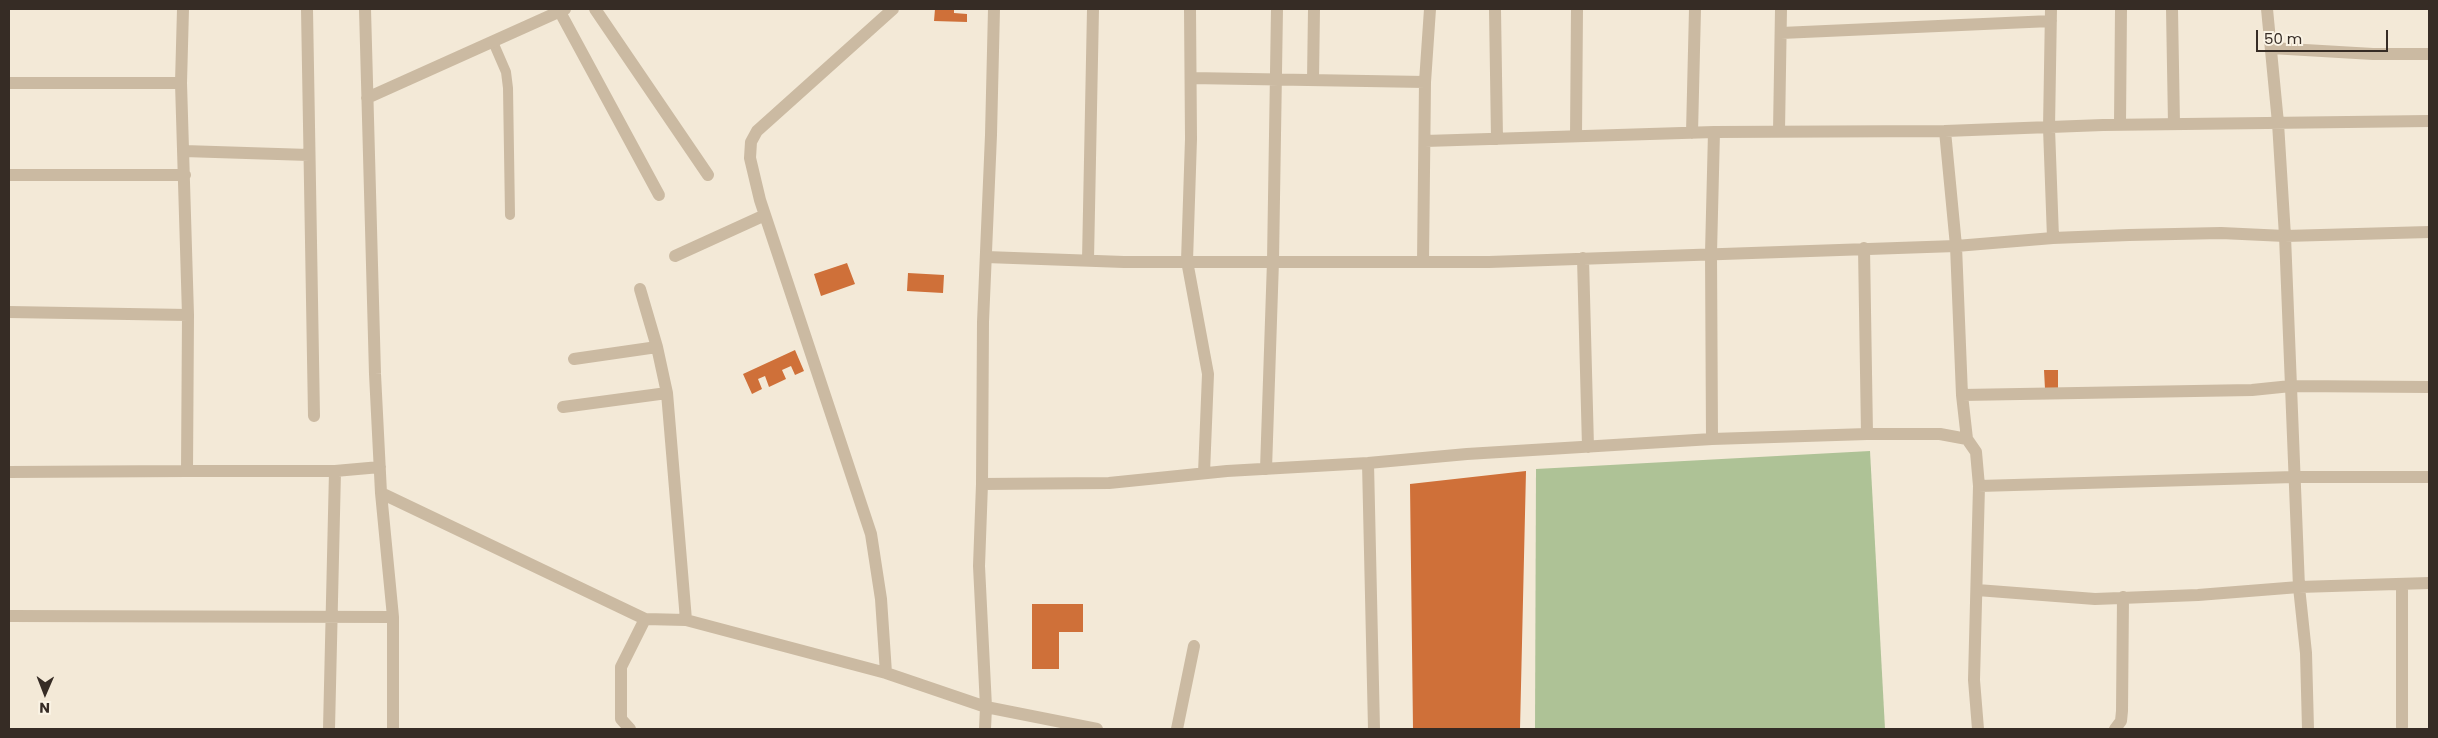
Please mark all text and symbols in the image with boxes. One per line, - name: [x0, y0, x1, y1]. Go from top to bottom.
- scale bar: [2258, 20, 2390, 52]
- text: 50 m: [2264, 28, 2302, 49]
- north arrow: [20, 668, 70, 718]
- text: N: [39, 698, 50, 718]

